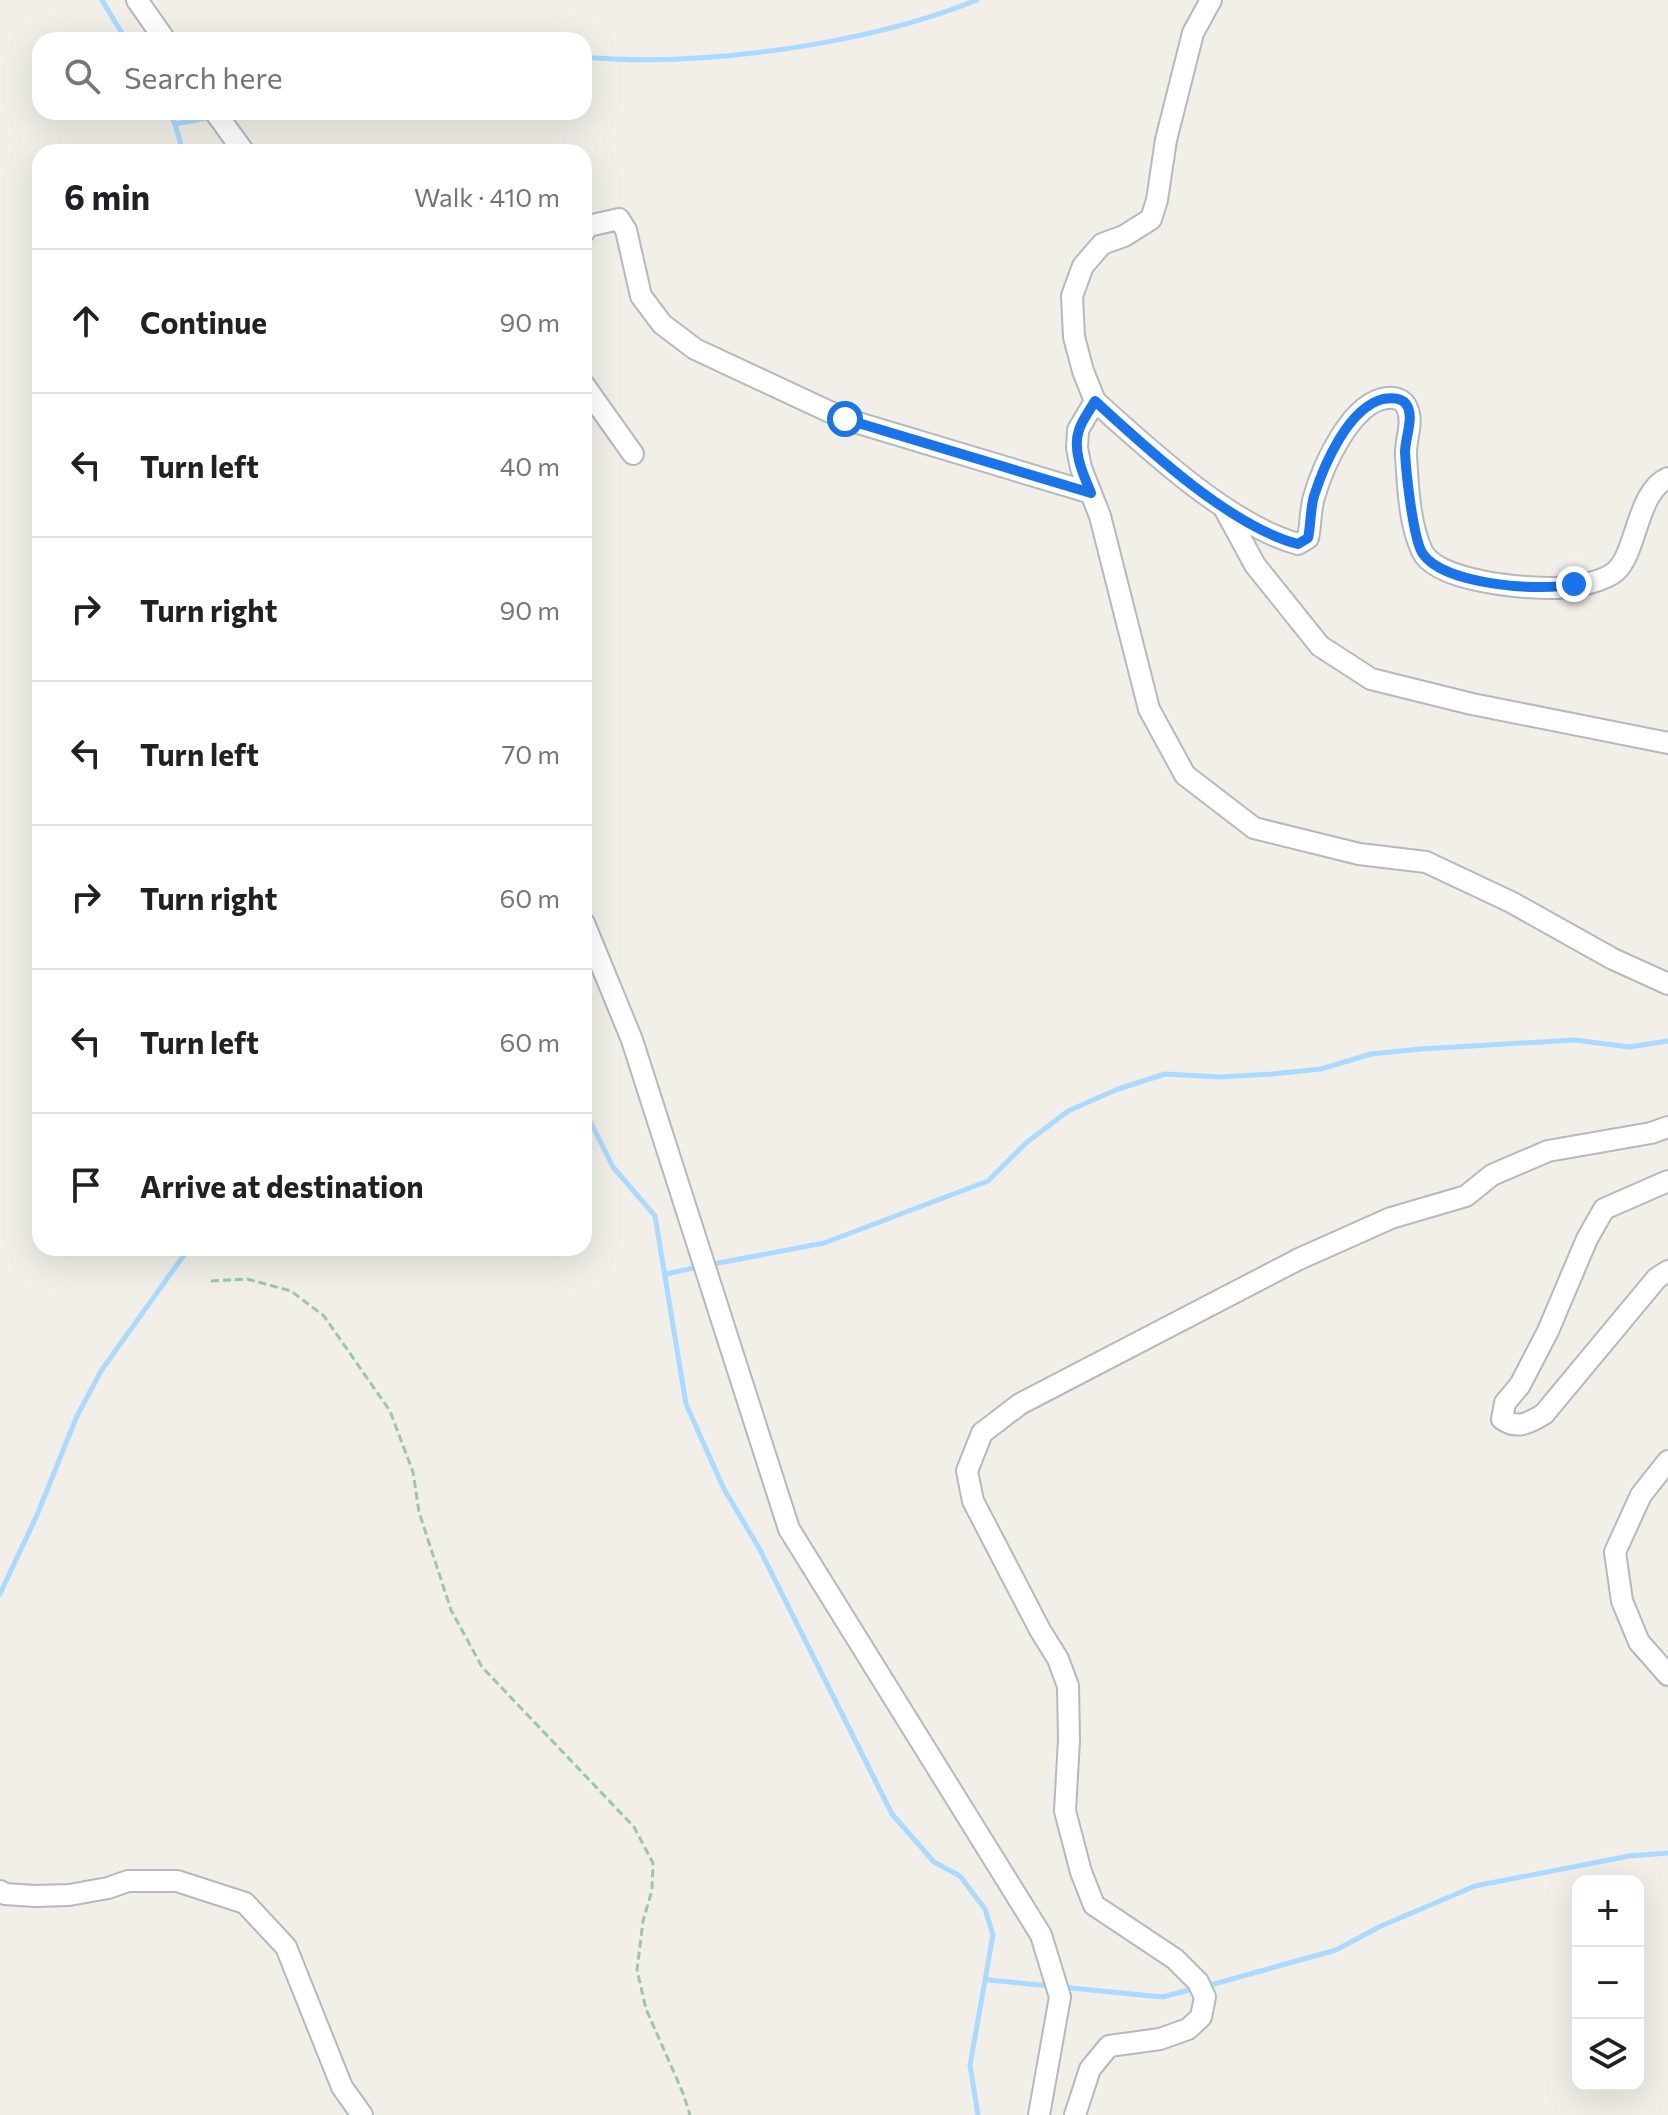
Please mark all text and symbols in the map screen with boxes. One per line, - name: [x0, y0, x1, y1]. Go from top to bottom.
- search box: [32, 32, 592, 120]
- icon: search: [60, 54, 104, 98]
- text: Search here: [124, 58, 283, 95]
- text: 6 min: [64, 175, 150, 217]
- text: Walk · 410 m: [414, 181, 560, 212]
- icon: ahead: [64, 299, 108, 343]
- text: Continue: [140, 303, 267, 340]
- text: 90 m: [500, 306, 560, 337]
- route start: [827, 401, 863, 437]
- icon: left: [64, 443, 108, 487]
- text: Turn left: [140, 447, 259, 484]
- text: 40 m: [500, 450, 560, 481]
- route end: [1556, 566, 1592, 602]
- icon: right: [64, 587, 108, 631]
- text: Turn right: [140, 591, 277, 628]
- text: 90 m: [500, 594, 560, 625]
- icon: left: [64, 731, 108, 775]
- text: Turn left: [140, 735, 259, 772]
- text: 70 m: [502, 738, 560, 769]
- icon: right: [64, 875, 108, 919]
- text: Turn right: [140, 879, 277, 916]
- text: 60 m: [500, 882, 560, 913]
- icon: left: [64, 1019, 108, 1063]
- text: Turn left: [140, 1023, 259, 1060]
- text: 60 m: [500, 1026, 560, 1057]
- icon: arrive: [64, 1163, 108, 1207]
- text: Arrive at destination: [140, 1167, 424, 1204]
- map controls: [1572, 1875, 1644, 2091]
- button: +: [1572, 1875, 1644, 1947]
- button: −: [1572, 1947, 1644, 2019]
- button: layers: [1572, 2019, 1644, 2091]

